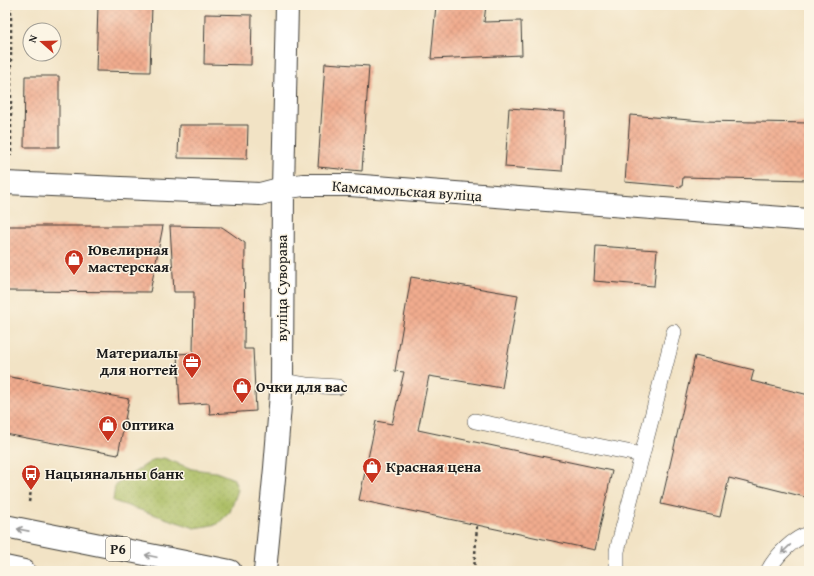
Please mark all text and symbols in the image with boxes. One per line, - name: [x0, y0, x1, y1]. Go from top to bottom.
- north arrow: [22, 22, 62, 62]
- text: N: [24, 32, 42, 45]
- street label: Камсамольская вуліца: [331, 175, 484, 206]
- street label: вуліца Суворава: [271, 234, 292, 341]
- place label: Ювелирная мастерская: [88, 239, 169, 277]
- shop icon: Ювелирная мастерская: [63, 248, 85, 276]
- place label: Материалы для ногтей: [96, 342, 179, 380]
- office icon: Материалы для ногтей: [181, 351, 203, 379]
- shop icon: Очки для вас: [231, 376, 253, 404]
- place label: Очки для вас: [256, 376, 347, 397]
- shop icon: Оптика: [97, 414, 119, 442]
- place label: Оптика: [122, 414, 174, 435]
- shop icon: Красная цена: [361, 456, 383, 484]
- place label: Красная цена: [386, 456, 481, 477]
- bus stop icon: Нацыянальны банк: [20, 463, 42, 491]
- place label: Нацыянальны банк: [45, 463, 184, 484]
- one-way arrow: [17, 525, 30, 533]
- road number: Р6: [106, 537, 130, 561]
- one-way arrow: [781, 545, 791, 554]
- one-way arrow: [145, 551, 158, 559]

